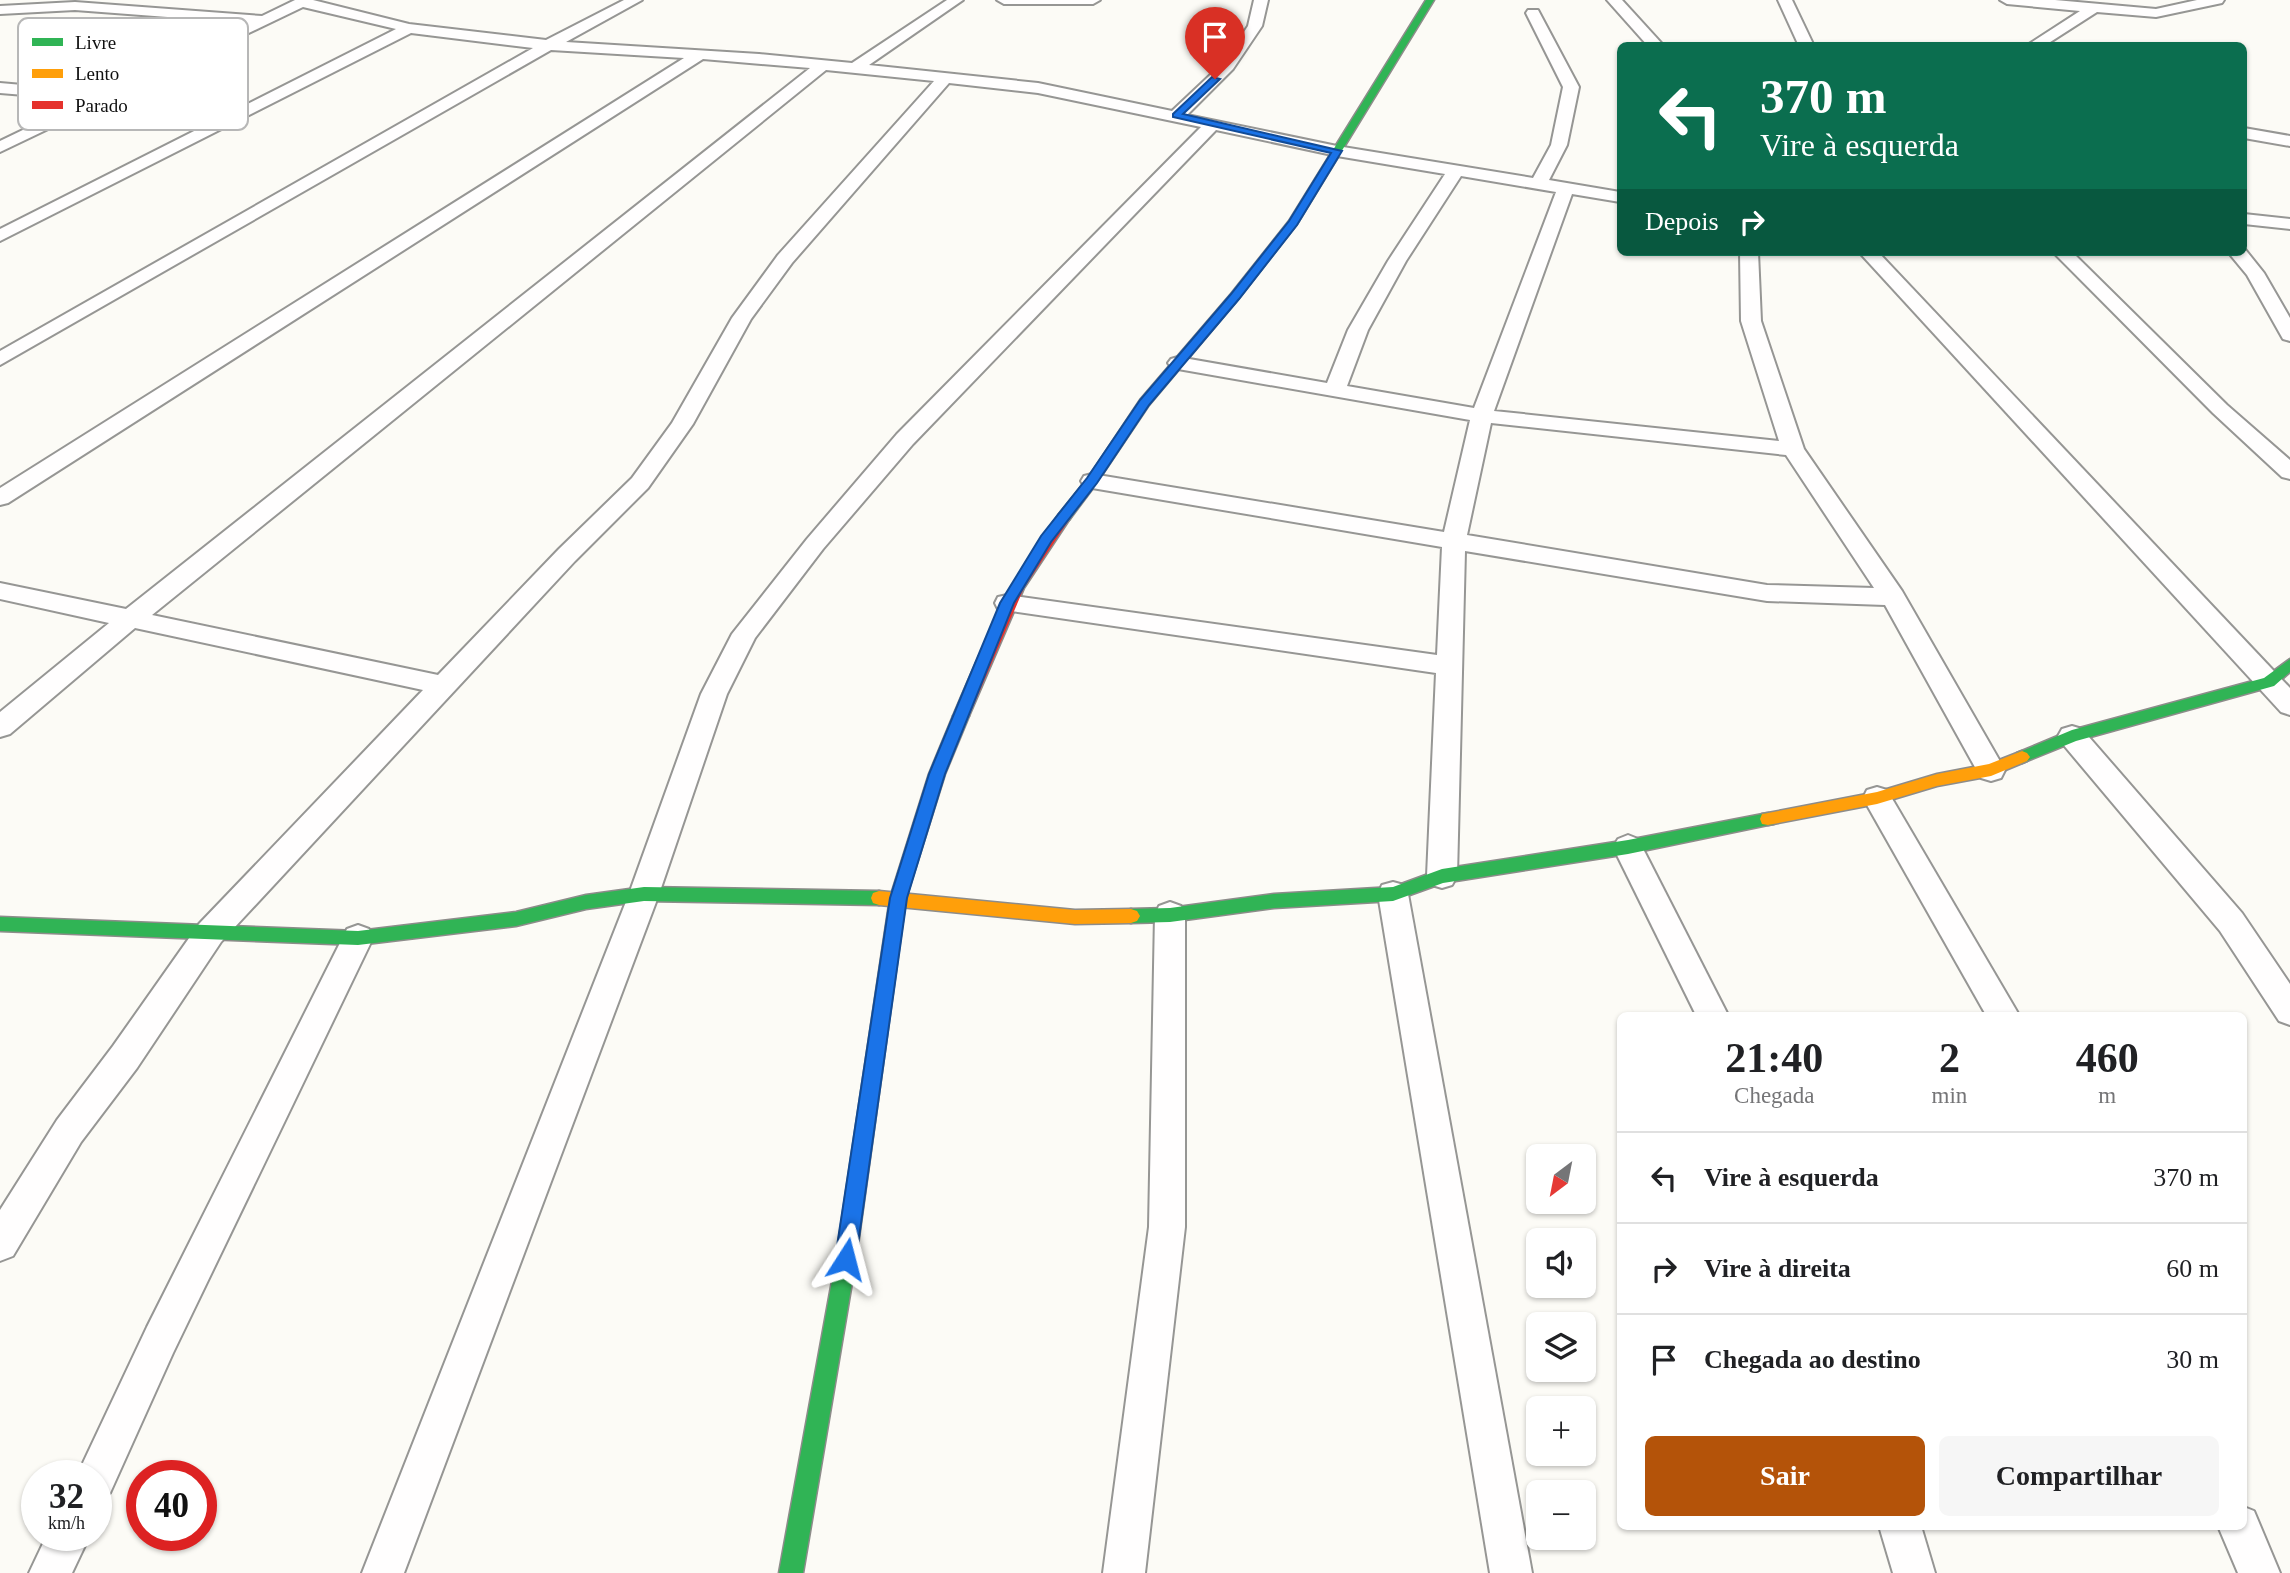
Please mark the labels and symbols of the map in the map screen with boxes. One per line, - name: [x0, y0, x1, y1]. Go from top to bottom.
- pin: [1185, 7, 1245, 79]
- legend: [18, 18, 248, 130]
- text: Livre: [75, 32, 116, 53]
- text: Lento: [75, 63, 119, 84]
- text: Parado: [75, 95, 128, 116]
- north arrow: [1526, 1144, 1596, 1214]
- position arrow: [809, 1222, 883, 1296]
- speed limit sign: 40: [126, 1460, 217, 1551]

